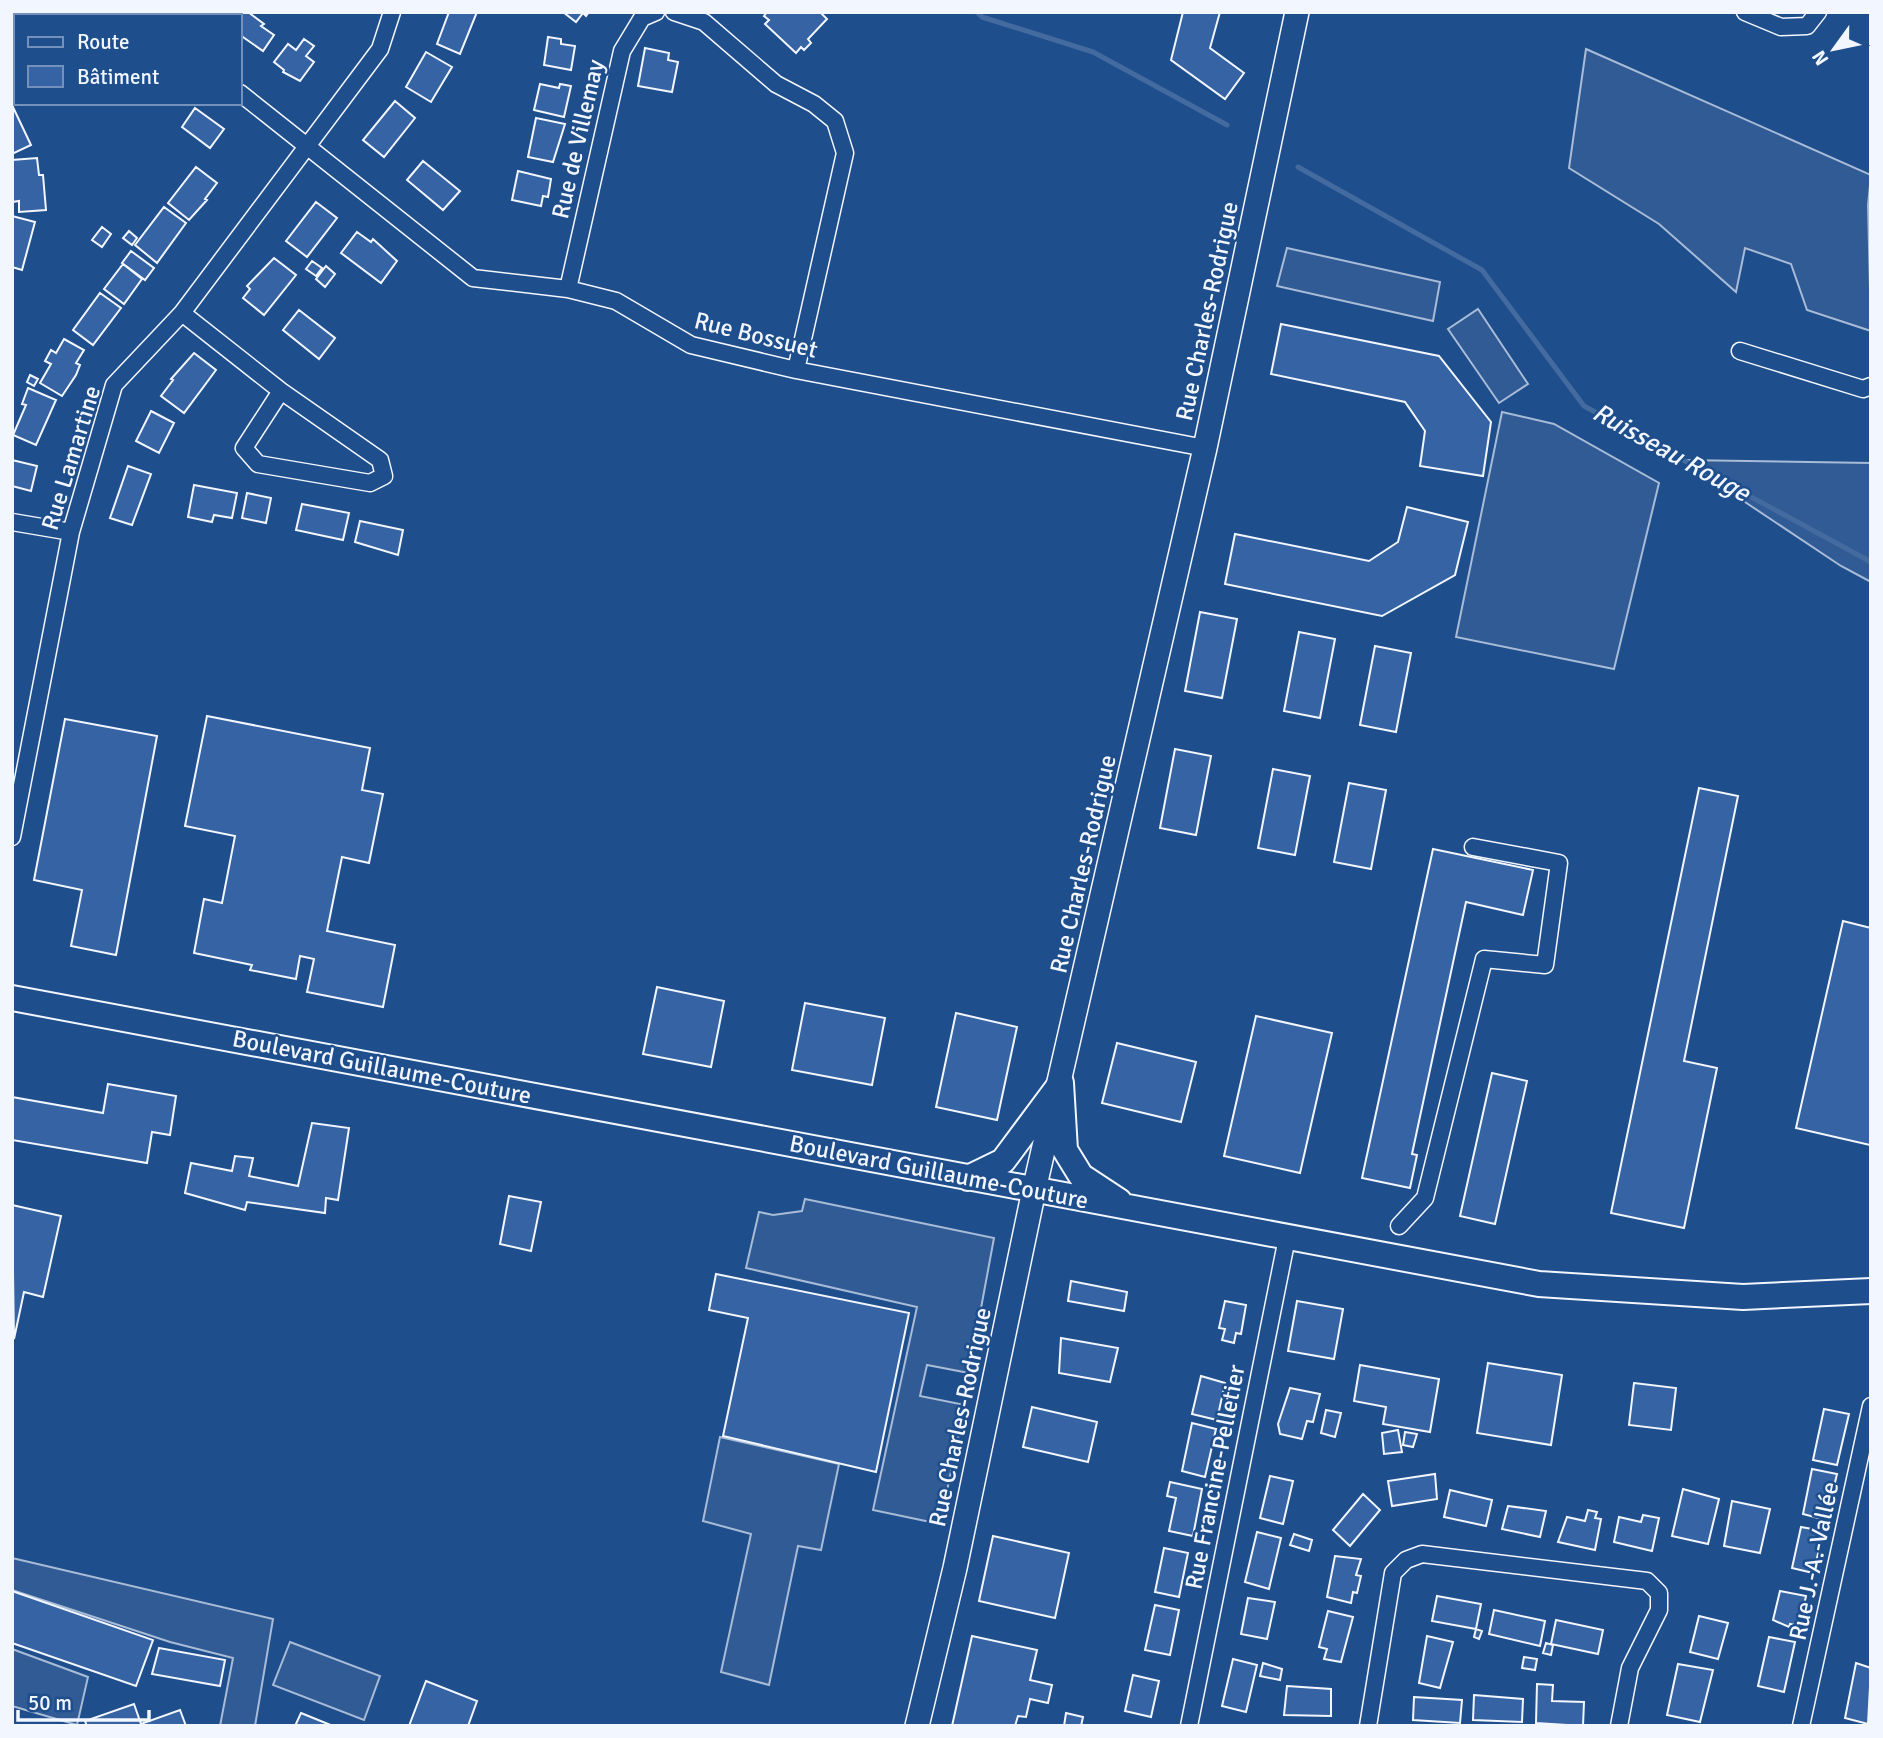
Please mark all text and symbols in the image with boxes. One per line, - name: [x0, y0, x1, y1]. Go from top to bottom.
- legend: [14, 14, 242, 105]
- north arrow: [1799, 14, 1869, 84]
- text: Route: [77, 29, 129, 55]
- text: N: [1807, 46, 1834, 70]
- street label: Rue de Villemay: [545, 57, 611, 221]
- text: Bâtiment: [77, 64, 159, 90]
- street label: Rue Charles-Rodrigue: [1169, 199, 1245, 423]
- street label: Rue Bossuet: [691, 305, 821, 365]
- street label: Rue Lamartine: [35, 382, 107, 534]
- water label: Ruisseau Rouge: [1587, 397, 1757, 510]
- street label: Rue Charles-Rodrigue: [1043, 752, 1123, 976]
- street label: Boulevard Guillaume-Couture: [230, 1023, 534, 1111]
- street label: Boulevard Guillaume-Couture: [787, 1128, 1091, 1216]
- street label: Rue Charles-Rodrigue: [922, 1305, 998, 1529]
- street label: Rue Francine-Pelletier: [1179, 1362, 1252, 1592]
- street label: Rue J.-A.-Vallée: [1783, 1479, 1845, 1643]
- scale bar: [18, 1678, 149, 1722]
- text: 50 m: [28, 1690, 72, 1716]

